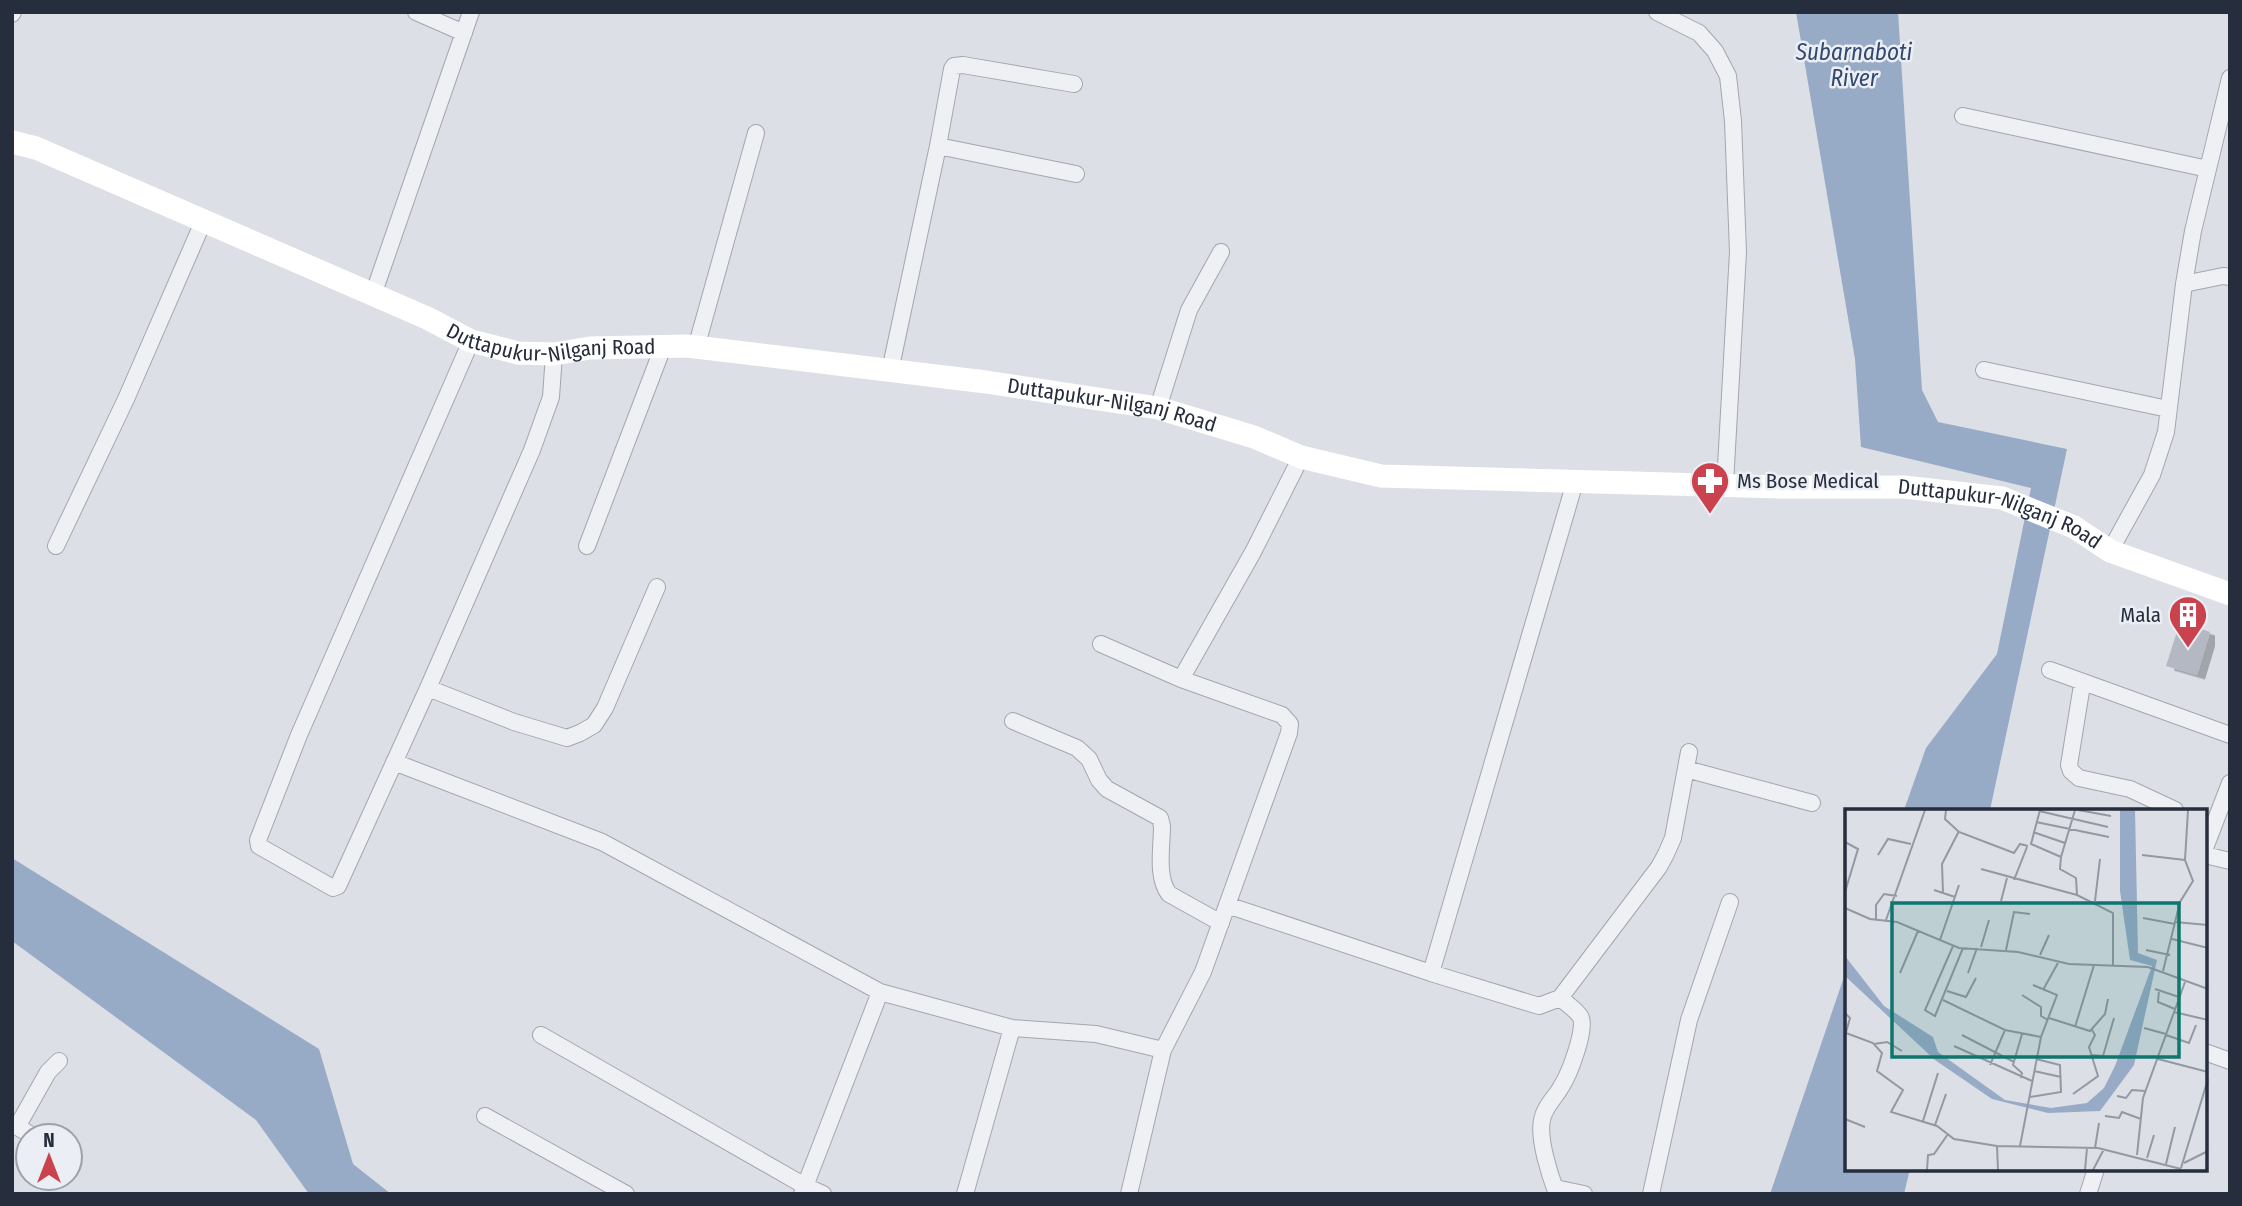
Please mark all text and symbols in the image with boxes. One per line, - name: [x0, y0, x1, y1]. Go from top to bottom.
- water label: Subarnaboti River: [1795, 38, 1912, 92]
- street label: Duttapukur-Nilganj Road: [442, 317, 656, 368]
- street label: Duttapukur-Nilganj Road: [1006, 372, 1220, 438]
- pharmacy icon: Ms Bose Medical: [1689, 460, 1731, 515]
- place label: Ms Bose Medical: [1737, 468, 1879, 494]
- street label: Duttapukur-Nilganj Road: [1897, 473, 2106, 555]
- building icon: Mala: [2167, 594, 2209, 649]
- place label: Mala: [2120, 602, 2161, 628]
- inset map: [1845, 809, 2207, 1171]
- north arrow: [14, 1122, 84, 1192]
- text: N: [43, 1129, 55, 1152]

